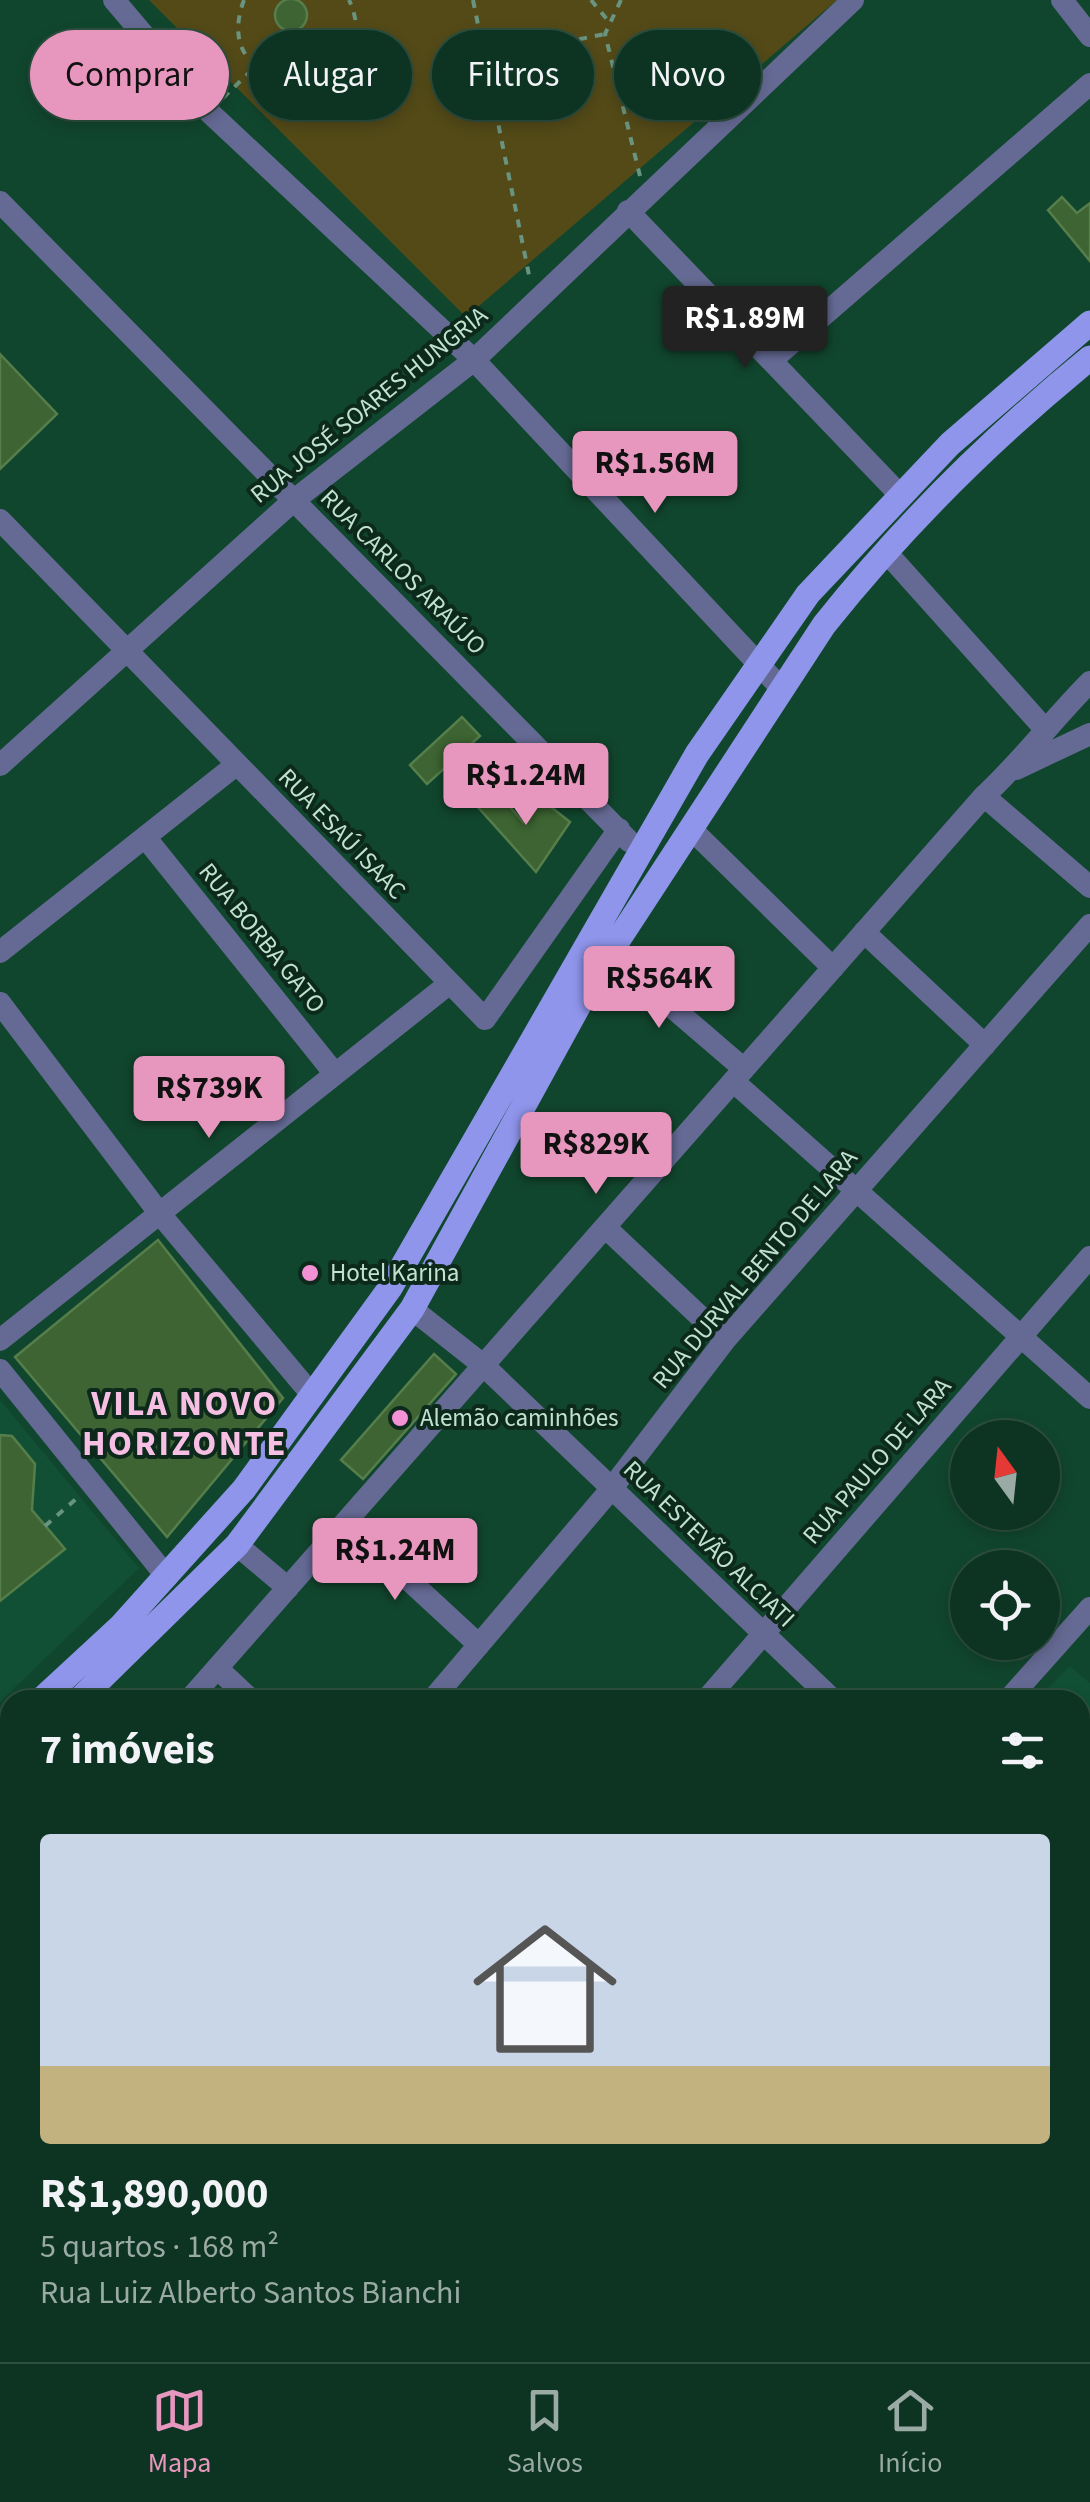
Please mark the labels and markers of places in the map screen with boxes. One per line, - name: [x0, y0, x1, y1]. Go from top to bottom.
- pin: R$1.89M: [653, 286, 837, 371]
- pin: R$1.56M: [563, 431, 747, 516]
- pin: R$1.24M: [434, 743, 618, 828]
- pin: R$564K: [578, 946, 740, 1031]
- pin: R$739K: [128, 1056, 290, 1141]
- pin: R$829K: [515, 1112, 677, 1197]
- place label: Hotel Karina: [330, 1255, 459, 1291]
- marker: Hotel Karina: [299, 1262, 321, 1284]
- place label: Alemão caminhões: [420, 1400, 619, 1436]
- marker: Alemão caminhões: [389, 1407, 411, 1429]
- pin: R$1.24M: [303, 1518, 487, 1603]

